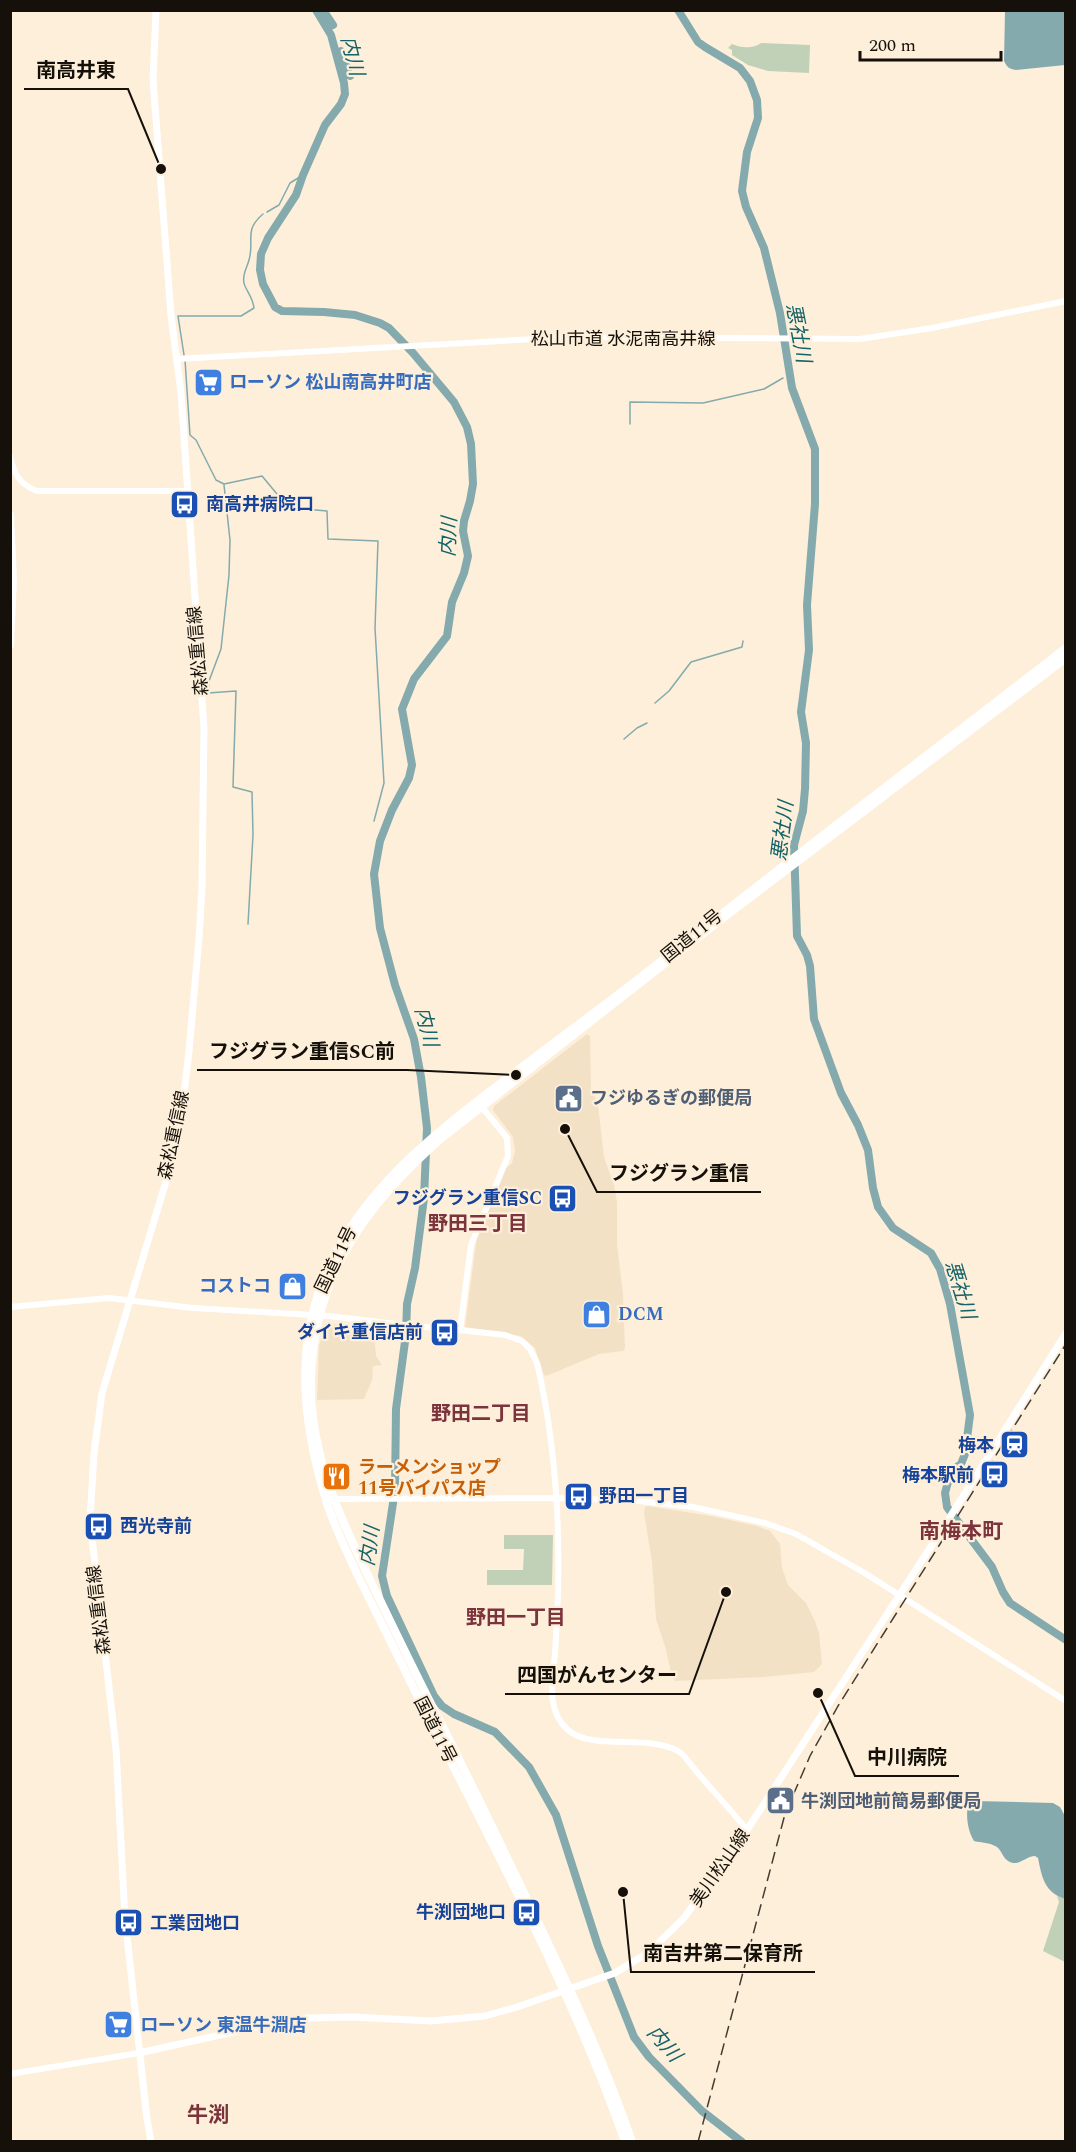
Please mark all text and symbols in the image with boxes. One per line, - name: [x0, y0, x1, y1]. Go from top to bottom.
- scale bar: [860, 24, 1001, 62]
- text: 200 m: [869, 32, 916, 59]
- water label: 内川: [333, 33, 372, 81]
- callout: 南高井東: [24, 51, 128, 89]
- text: 南高井東: [36, 56, 116, 86]
- water label: 悪社川: [778, 301, 819, 367]
- street label: 松山市道 水泥南高井線: [531, 326, 715, 353]
- supermarket icon: ローソン 松山南高井町店: [192, 366, 224, 398]
- place label: ローソン 松山南高井町店: [229, 369, 432, 396]
- bus stop icon: 南高井病院口: [169, 488, 201, 520]
- place label: 南高井病院口: [206, 491, 314, 518]
- water label: 内川: [433, 514, 465, 558]
- street label: 森松重信線: [181, 605, 215, 697]
- water label: 悪社川: [764, 797, 802, 863]
- street label: 国道11号: [656, 903, 728, 969]
- water label: 内川: [407, 1004, 446, 1052]
- callout: フジグラン重信SC前: [197, 1032, 407, 1070]
- text: フジグラン重信SC前: [209, 1037, 395, 1067]
- public building icon: フジゆるぎの郵便局: [553, 1082, 585, 1114]
- place label: フジゆるぎの郵便局: [590, 1085, 752, 1112]
- street label: 森松重信線: [151, 1088, 197, 1182]
- callout: フジグラン重信: [597, 1154, 761, 1192]
- text: フジグラン重信: [609, 1159, 749, 1189]
- bus stop icon: フジグラン重信SC: [547, 1182, 579, 1214]
- place label: フジグラン重信SC: [393, 1185, 542, 1212]
- district label: 野田三丁目: [428, 1209, 528, 1239]
- street label: 国道11号: [308, 1222, 364, 1298]
- water label: 悪社川: [937, 1257, 984, 1325]
- shop icon: コストコ: [276, 1270, 308, 1302]
- place label: コストコ: [199, 1273, 271, 1300]
- shop icon: DCM: [581, 1298, 613, 1330]
- place label: DCM: [618, 1301, 664, 1328]
- bus stop icon: ダイキ重信店前: [428, 1316, 460, 1348]
- place label: ダイキ重信店前: [297, 1319, 423, 1346]
- district label: 野田二丁目: [431, 1399, 531, 1429]
- station icon: 梅本: [999, 1429, 1031, 1461]
- place label: 梅本: [958, 1432, 994, 1459]
- place label: ラーメンショップ 11号バイパス店: [358, 1454, 501, 1502]
- bus stop icon: 梅本駅前: [979, 1459, 1011, 1491]
- restaurant icon: ラーメンショップ 11号バイパス店: [321, 1461, 353, 1493]
- place label: 梅本駅前: [902, 1462, 974, 1489]
- bus stop icon: 野田一丁目: [562, 1480, 594, 1512]
- place label: 野田一丁目: [599, 1483, 689, 1510]
- bus stop icon: 西光寺前: [83, 1510, 115, 1542]
- place label: 西光寺前: [120, 1513, 192, 1540]
- district label: 南梅本町: [919, 1516, 1003, 1548]
- water label: 内川: [352, 1522, 388, 1568]
- street label: 森松重信線: [80, 1564, 118, 1656]
- district label: 野田一丁目: [466, 1603, 566, 1633]
- callout: 四国がんセンター: [505, 1656, 689, 1694]
- text: 四国がんセンター: [517, 1661, 677, 1691]
- street label: 国道11号: [407, 1692, 463, 1768]
- callout: 中川病院: [855, 1738, 959, 1776]
- text: 中川病院: [867, 1743, 947, 1773]
- public building icon: 牛渕団地前簡易郵便局: [764, 1785, 796, 1817]
- place label: 牛渕団地前簡易郵便局: [801, 1788, 981, 1815]
- street label: 美川松山線: [683, 1823, 757, 1913]
- bus stop icon: 牛渕団地口: [511, 1896, 543, 1928]
- place label: 牛渕団地口: [416, 1899, 506, 1926]
- bus stop icon: 工業団地口: [113, 1907, 145, 1939]
- place label: 工業団地口: [150, 1910, 240, 1937]
- callout: 南吉井第二保育所: [631, 1934, 815, 1972]
- text: 南吉井第二保育所: [643, 1939, 803, 1969]
- supermarket icon: ローソン 東温牛淵店: [103, 2009, 135, 2041]
- place label: ローソン 東温牛淵店: [140, 2012, 307, 2039]
- water label: 内川: [640, 2019, 690, 2070]
- district label: 牛渕: [187, 2100, 229, 2132]

